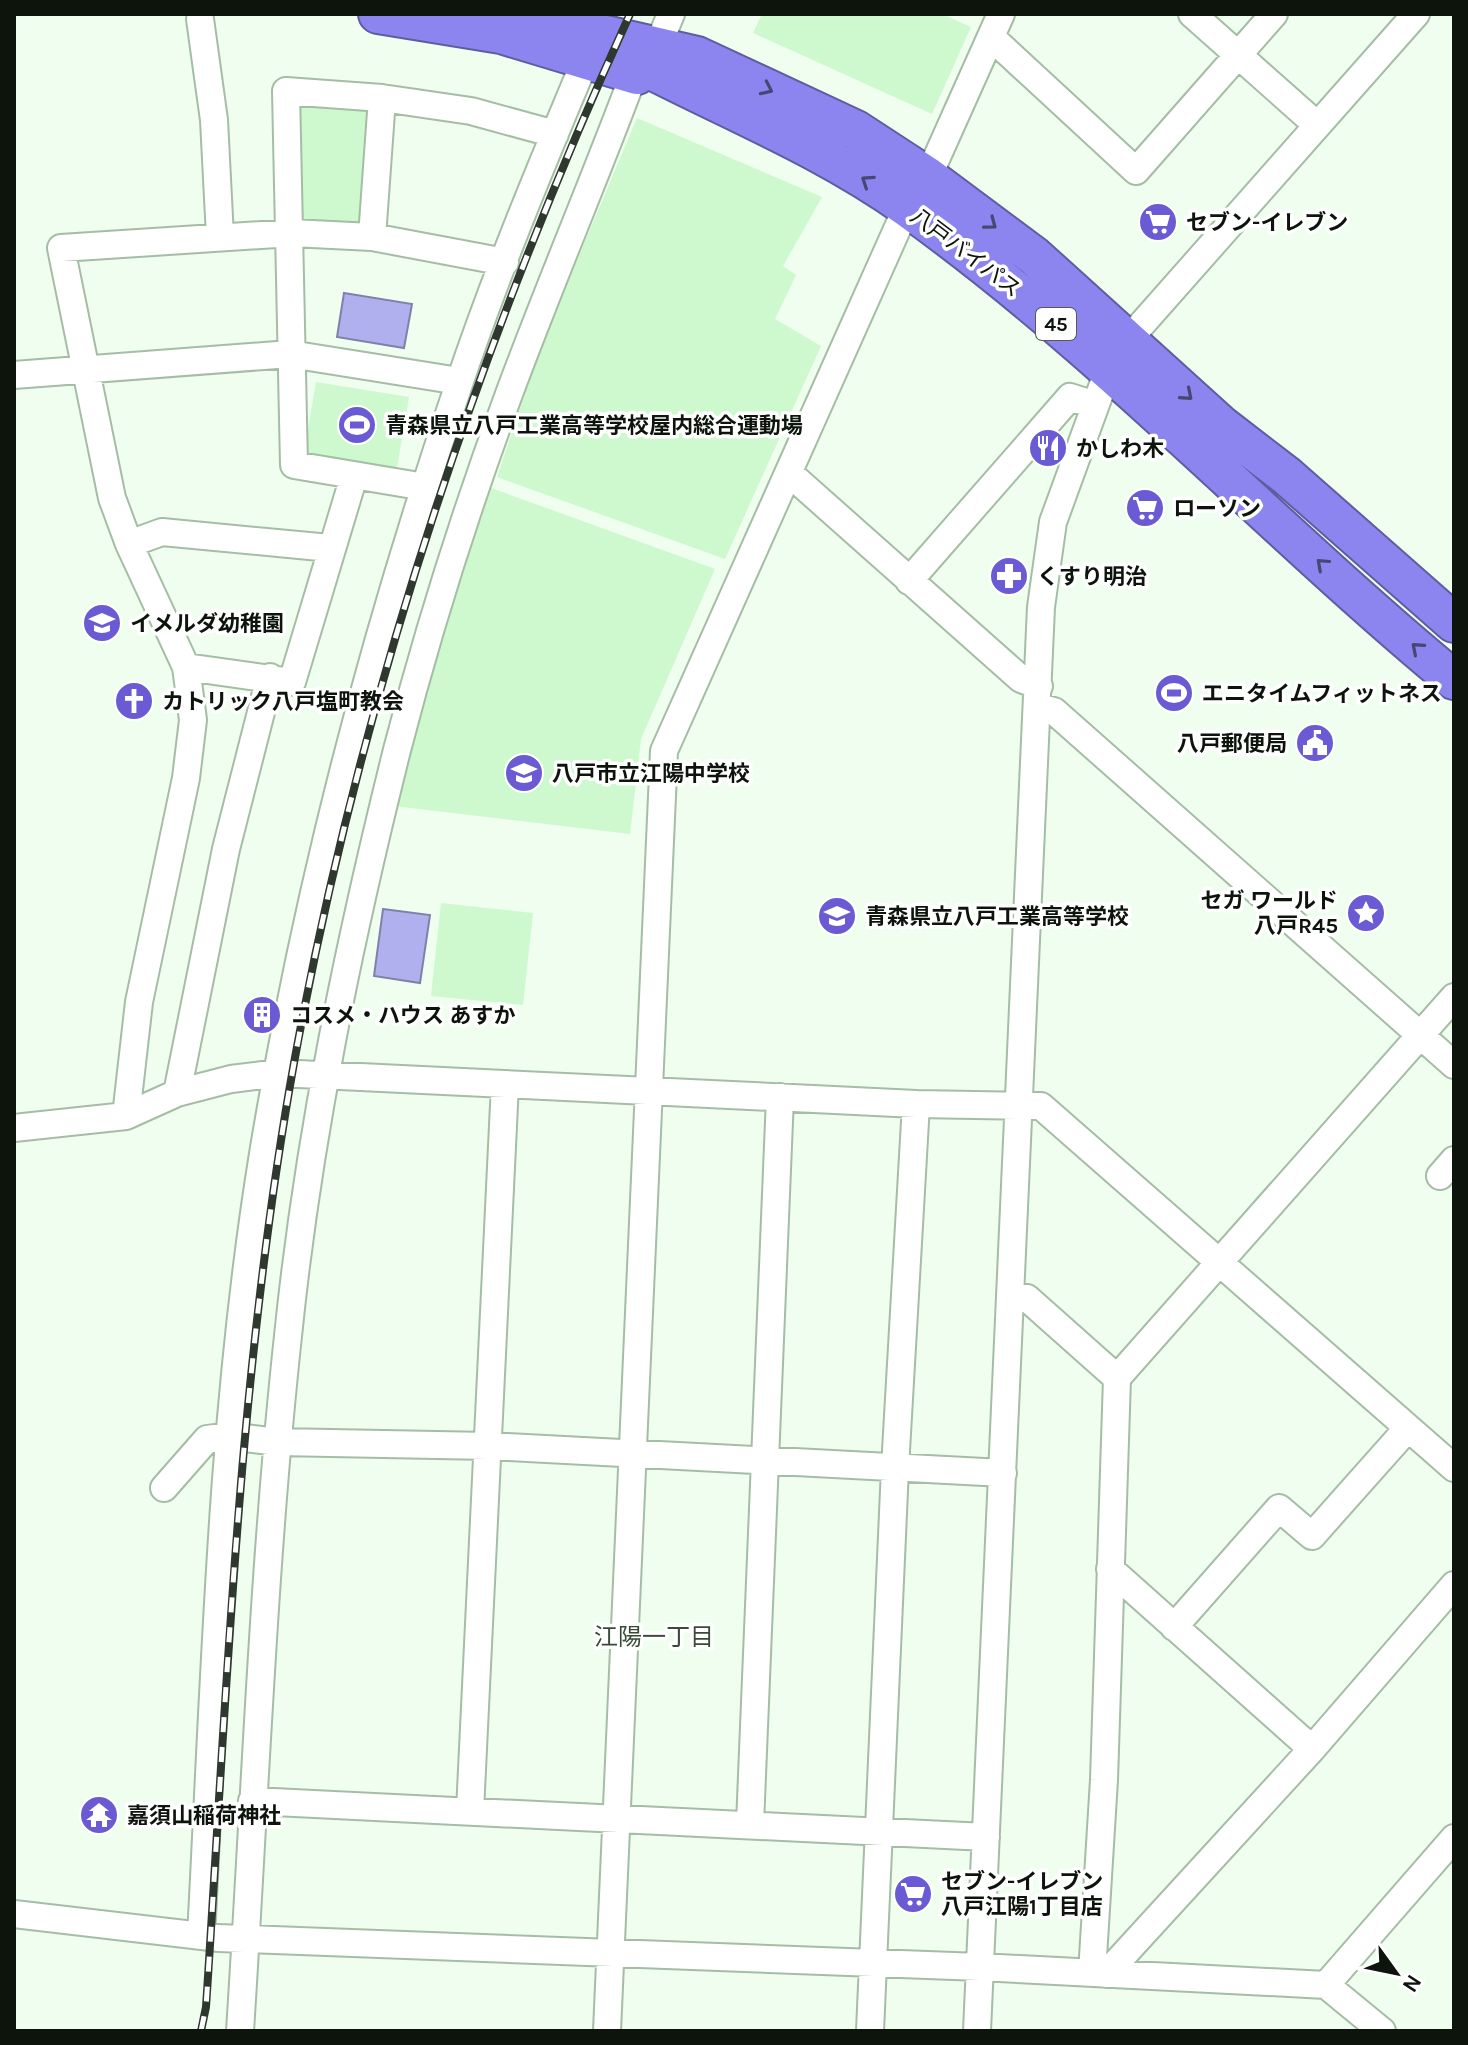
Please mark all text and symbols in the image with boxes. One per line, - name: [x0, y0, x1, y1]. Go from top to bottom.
- one-way arrow: [759, 79, 774, 95]
- one-way arrow: [861, 175, 876, 190]
- supermarket icon: セブン-イレブン: [1137, 201, 1179, 243]
- street label: 八戸バイパス: [905, 203, 1026, 303]
- place label: セブン-イレブン: [1186, 210, 1348, 236]
- one-way arrow: [982, 214, 997, 229]
- road number: 45: [1036, 308, 1076, 340]
- one-way arrow: [1177, 385, 1192, 399]
- sports icon: 青森県立八戸工業高等学校屋内総合運動場: [336, 404, 378, 446]
- place label: 青森県立八戸工業高等学校屋内総合運動場: [385, 413, 803, 439]
- restaurant icon: かしわ木: [1027, 427, 1069, 469]
- place label: かしわ木: [1076, 436, 1164, 462]
- supermarket icon: ローソン: [1124, 487, 1166, 529]
- place label: ローソン: [1173, 496, 1261, 522]
- pharmacy icon: くすり明治: [988, 555, 1030, 597]
- one-way arrow: [1317, 559, 1331, 574]
- place label: くすり明治: [1037, 564, 1147, 590]
- school or university icon: イメルダ幼稚園: [81, 602, 123, 644]
- place label: イメルダ幼稚園: [130, 611, 284, 637]
- one-way arrow: [1411, 644, 1426, 658]
- sports icon: エニタイムフィットネス: [1153, 672, 1195, 714]
- church icon: カトリック八戸塩町教会: [113, 680, 155, 722]
- place label: エニタイムフィットネス: [1202, 681, 1442, 707]
- place label: カトリック八戸塩町教会: [162, 689, 404, 715]
- public building icon: 八戸郵便局: [1294, 722, 1336, 764]
- place label: 八戸郵便局: [1177, 731, 1287, 757]
- school or university icon: 八戸市立江陽中学校: [503, 752, 545, 794]
- place label: 八戸市立江陽中学校: [552, 761, 750, 787]
- place label: セガ ワールド 八戸R45: [1200, 888, 1338, 939]
- place icon: セガ ワールド 八戸R45: [1345, 892, 1387, 934]
- school or university icon: 青森県立八戸工業高等学校: [816, 895, 858, 937]
- place label: 青森県立八戸工業高等学校: [865, 904, 1129, 930]
- building icon: コスメ・ハウス あすか: [241, 994, 283, 1036]
- place label: コスメ・ハウス あすか: [290, 1003, 516, 1029]
- district label: 江陽一丁目: [594, 1623, 714, 1651]
- temple icon: 嘉須山稲荷神社: [78, 1794, 120, 1836]
- place label: 嘉須山稲荷神社: [127, 1803, 281, 1829]
- place label: セブン-イレブン 八戸江陽1丁目店: [941, 1869, 1103, 1920]
- supermarket icon: セブン-イレブン 八戸江陽1丁目店: [892, 1873, 934, 1915]
- north arrow: [1356, 1933, 1436, 2013]
- text: N: [1397, 1970, 1427, 1997]

